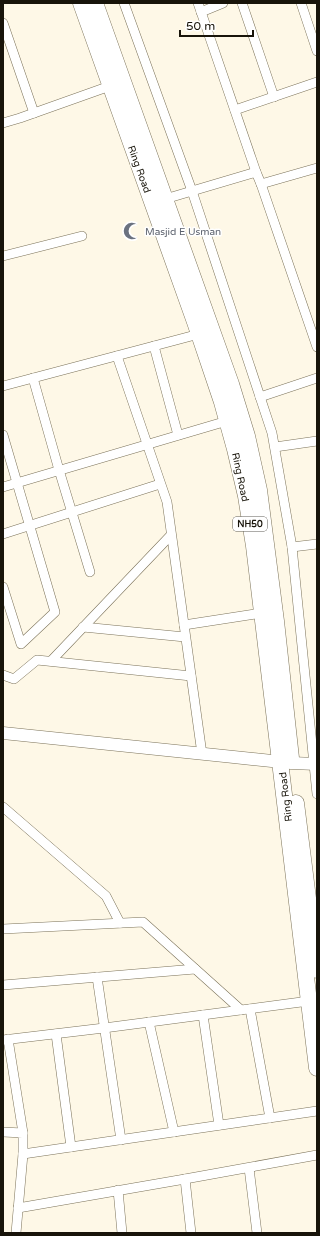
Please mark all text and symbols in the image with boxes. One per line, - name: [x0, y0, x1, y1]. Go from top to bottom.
- scale bar: [180, 12, 253, 38]
- text: 50 m: [186, 19, 215, 33]
- street label: Ring Road: [125, 144, 153, 195]
- mosque icon: Masjid E Usman: [122, 221, 142, 241]
- place label: Masjid E Usman: [145, 226, 221, 238]
- street label: Ring Road: [229, 452, 251, 503]
- road number: NH50: [233, 517, 267, 531]
- street label: Ring Road: [277, 771, 295, 822]

